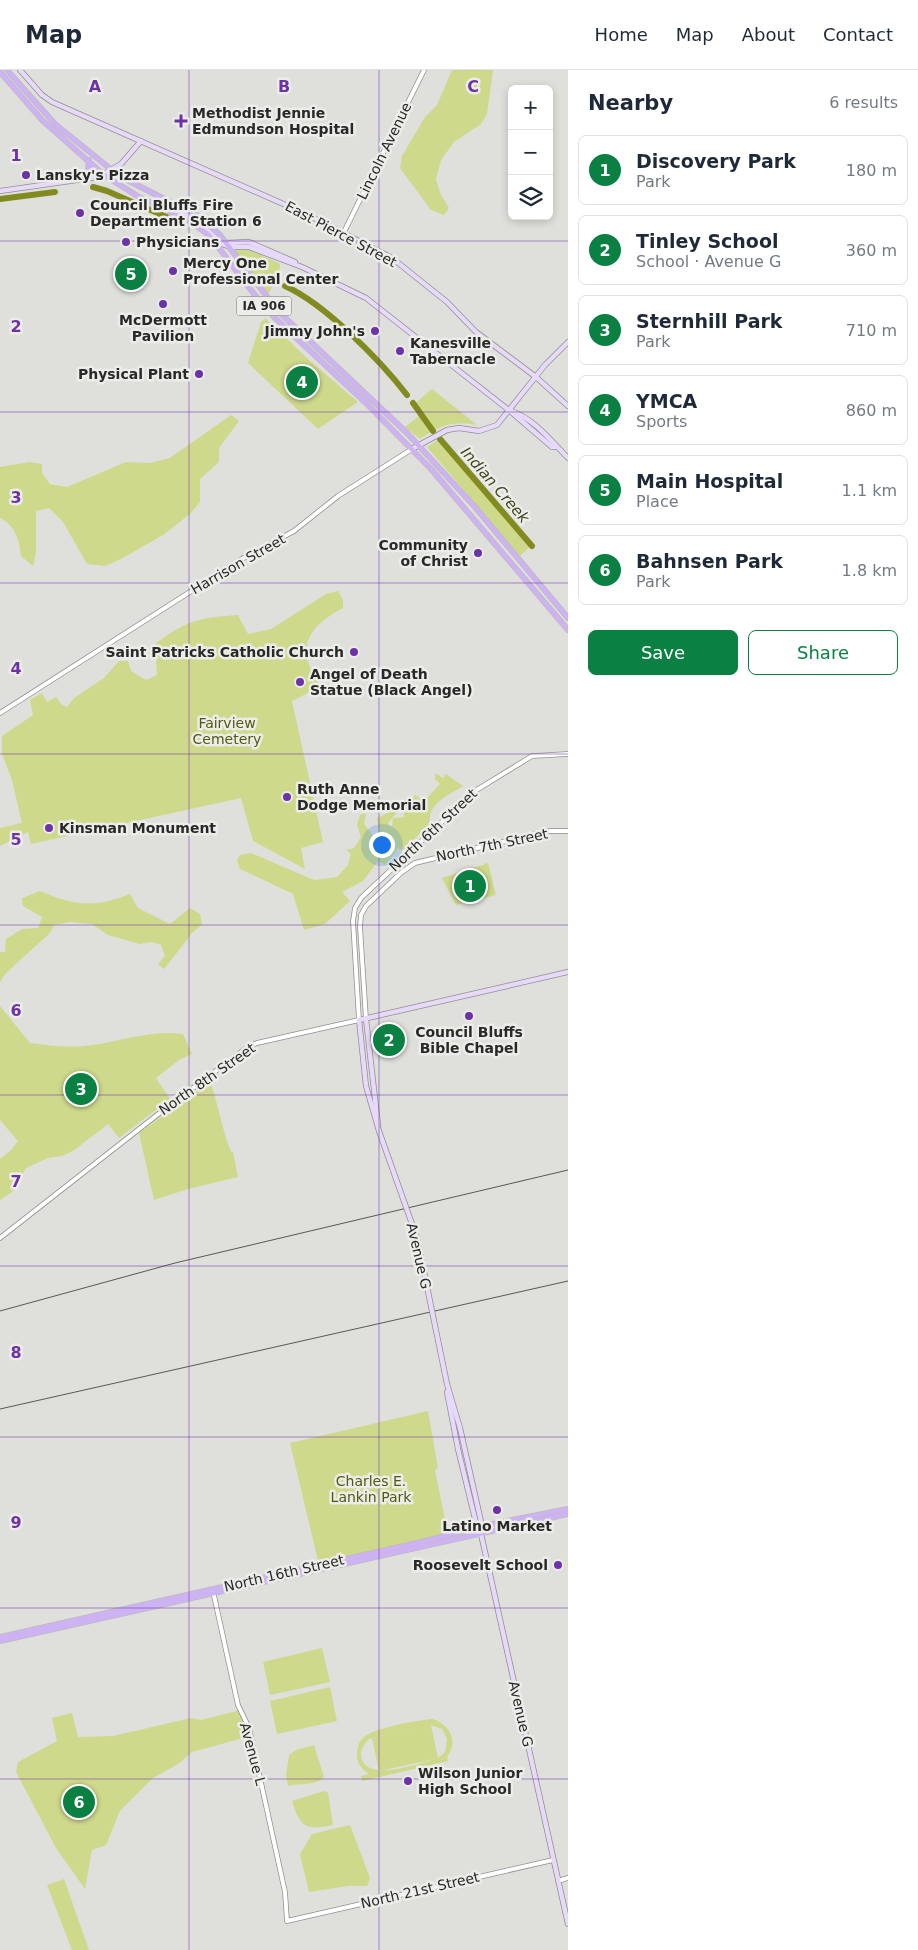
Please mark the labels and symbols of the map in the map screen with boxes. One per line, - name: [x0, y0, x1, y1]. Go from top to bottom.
- text: A: [89, 77, 102, 96]
- text: B: [278, 77, 290, 96]
- text: C: [467, 77, 479, 96]
- street label: Lincoln Avenue: [354, 100, 414, 202]
- place label: Methodist Jennie Edmundson Hospital: [192, 105, 354, 137]
- marker: Methodist Jennie Edmundson Hospital: [174, 114, 188, 128]
- text: 1: [10, 146, 22, 165]
- place label: Lansky's Pizza: [36, 167, 149, 183]
- marker: Lansky's Pizza: [20, 169, 32, 181]
- place label: Council Bluffs Fire Department Station 6: [90, 197, 262, 229]
- street label: East Pierce Street: [282, 198, 400, 270]
- marker: Council Bluffs Fire Department Station 6: [74, 207, 86, 219]
- place label: Physicians: [136, 234, 219, 250]
- marker: Physicians: [120, 236, 132, 248]
- pin: 5: [115, 255, 147, 293]
- place label: Mercy One Professional Center: [183, 255, 338, 287]
- marker: Mercy One Professional Center: [167, 265, 179, 277]
- road number: IA 906: [236, 297, 292, 316]
- marker: McDermott Pavilion: [157, 298, 169, 310]
- place label: McDermott Pavilion: [119, 312, 207, 344]
- text: 2: [10, 317, 22, 336]
- place label: Jimmy John's: [263, 323, 365, 339]
- marker: Jimmy John's: [369, 325, 381, 337]
- place label: Kanesville Tabernacle: [410, 335, 496, 367]
- marker: Kanesville Tabernacle: [394, 345, 406, 357]
- pin: 4: [286, 363, 318, 401]
- place label: Physical Plant: [78, 366, 189, 382]
- marker: Physical Plant: [193, 368, 205, 380]
- water label: Indian Creek: [457, 443, 534, 528]
- text: 3: [10, 488, 22, 507]
- street label: Harrison Street: [188, 530, 288, 597]
- place label: Community of Christ: [378, 537, 468, 569]
- marker: Community of Christ: [472, 547, 484, 559]
- place label: Saint Patricks Catholic Church: [105, 644, 344, 660]
- marker: Saint Patricks Catholic Church: [348, 646, 360, 658]
- text: 4: [10, 659, 22, 678]
- place label: Angel of Death Statue (Black Angel): [310, 666, 473, 698]
- marker: Angel of Death Statue (Black Angel): [294, 676, 306, 688]
- park label: Fairview Cemetery: [193, 715, 261, 747]
- place label: Ruth Anne Dodge Memorial: [297, 781, 426, 813]
- street label: North 6th Street: [386, 785, 480, 875]
- marker: Ruth Anne Dodge Memorial: [281, 791, 293, 803]
- place label: Kinsman Monument: [59, 820, 216, 836]
- marker: Kinsman Monument: [43, 822, 55, 834]
- street label: North 7th Street: [435, 825, 550, 865]
- text: 5: [10, 830, 22, 849]
- your location: [369, 832, 395, 858]
- pin: 1: [454, 867, 486, 905]
- text: 6: [10, 1001, 22, 1020]
- marker: Council Bluffs Bible Chapel: [463, 1010, 475, 1022]
- pin: 2: [373, 1021, 405, 1059]
- place label: Council Bluffs Bible Chapel: [415, 1024, 523, 1056]
- street label: North 8th Street: [156, 1040, 259, 1118]
- pin: 3: [65, 1070, 97, 1108]
- text: 7: [10, 1172, 22, 1191]
- street label: Avenue G: [404, 1221, 434, 1291]
- text: 8: [10, 1343, 22, 1362]
- park label: Charles E. Lankin Park: [331, 1473, 412, 1505]
- marker: Latino Market: [491, 1504, 503, 1516]
- text: 9: [10, 1513, 22, 1532]
- place label: Latino Market: [442, 1518, 552, 1534]
- street label: North 16th Street: [222, 1551, 346, 1595]
- place label: Roosevelt School: [413, 1557, 548, 1573]
- marker: Roosevelt School: [552, 1559, 564, 1571]
- street label: Avenue G: [506, 1679, 536, 1749]
- street label: Avenue L: [237, 1721, 269, 1787]
- place label: Wilson Junior High School: [418, 1765, 522, 1797]
- marker: Wilson Junior High School: [402, 1775, 414, 1787]
- pin: 6: [63, 1783, 95, 1821]
- street label: North 21st Street: [359, 1868, 481, 1911]

